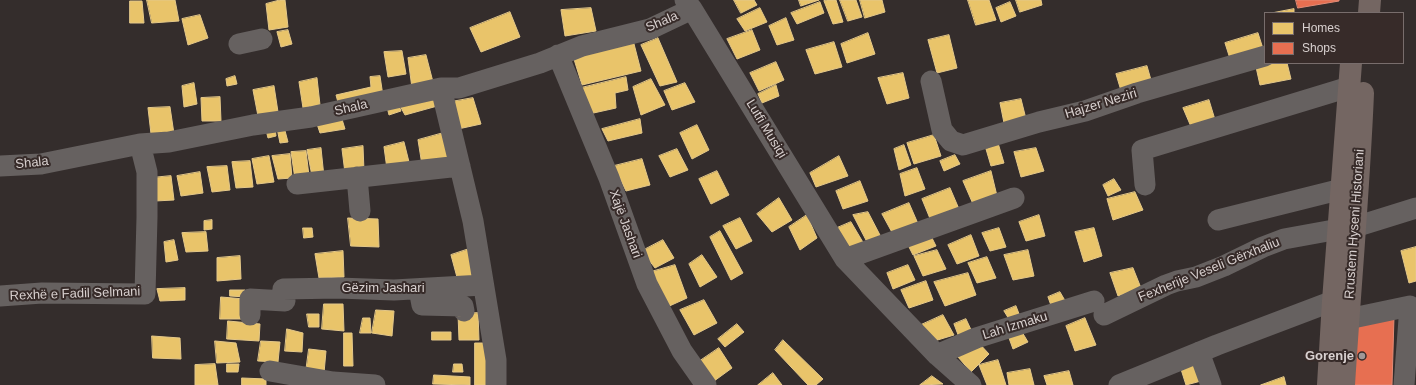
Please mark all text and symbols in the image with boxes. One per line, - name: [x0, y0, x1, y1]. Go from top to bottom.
- street label: Shala: [644, 8, 680, 36]
- legend: [1264, 12, 1404, 64]
- text: Homes: [1302, 21, 1340, 35]
- text: Shops: [1302, 41, 1336, 55]
- street label: Hajzer Neziri: [1063, 86, 1139, 122]
- street label: Shala: [333, 97, 369, 119]
- street label: Lutfi Musiqi: [742, 97, 790, 161]
- street label: Rrustem Hyseni Historiani: [1342, 149, 1368, 299]
- street label: Shala: [15, 154, 49, 172]
- street label: Xajë Jashari: [605, 188, 645, 260]
- street label: Fexherije Veseli Gërxhaliu: [1136, 234, 1282, 306]
- street label: Gëzim Jashari: [341, 280, 425, 296]
- street label: Rexhë e Fadil Selmani: [9, 284, 141, 304]
- street label: Lah Izmaku: [981, 309, 1049, 343]
- place label: Gorenje: [1305, 348, 1354, 364]
- marker: Gorenje: [1357, 351, 1367, 361]

